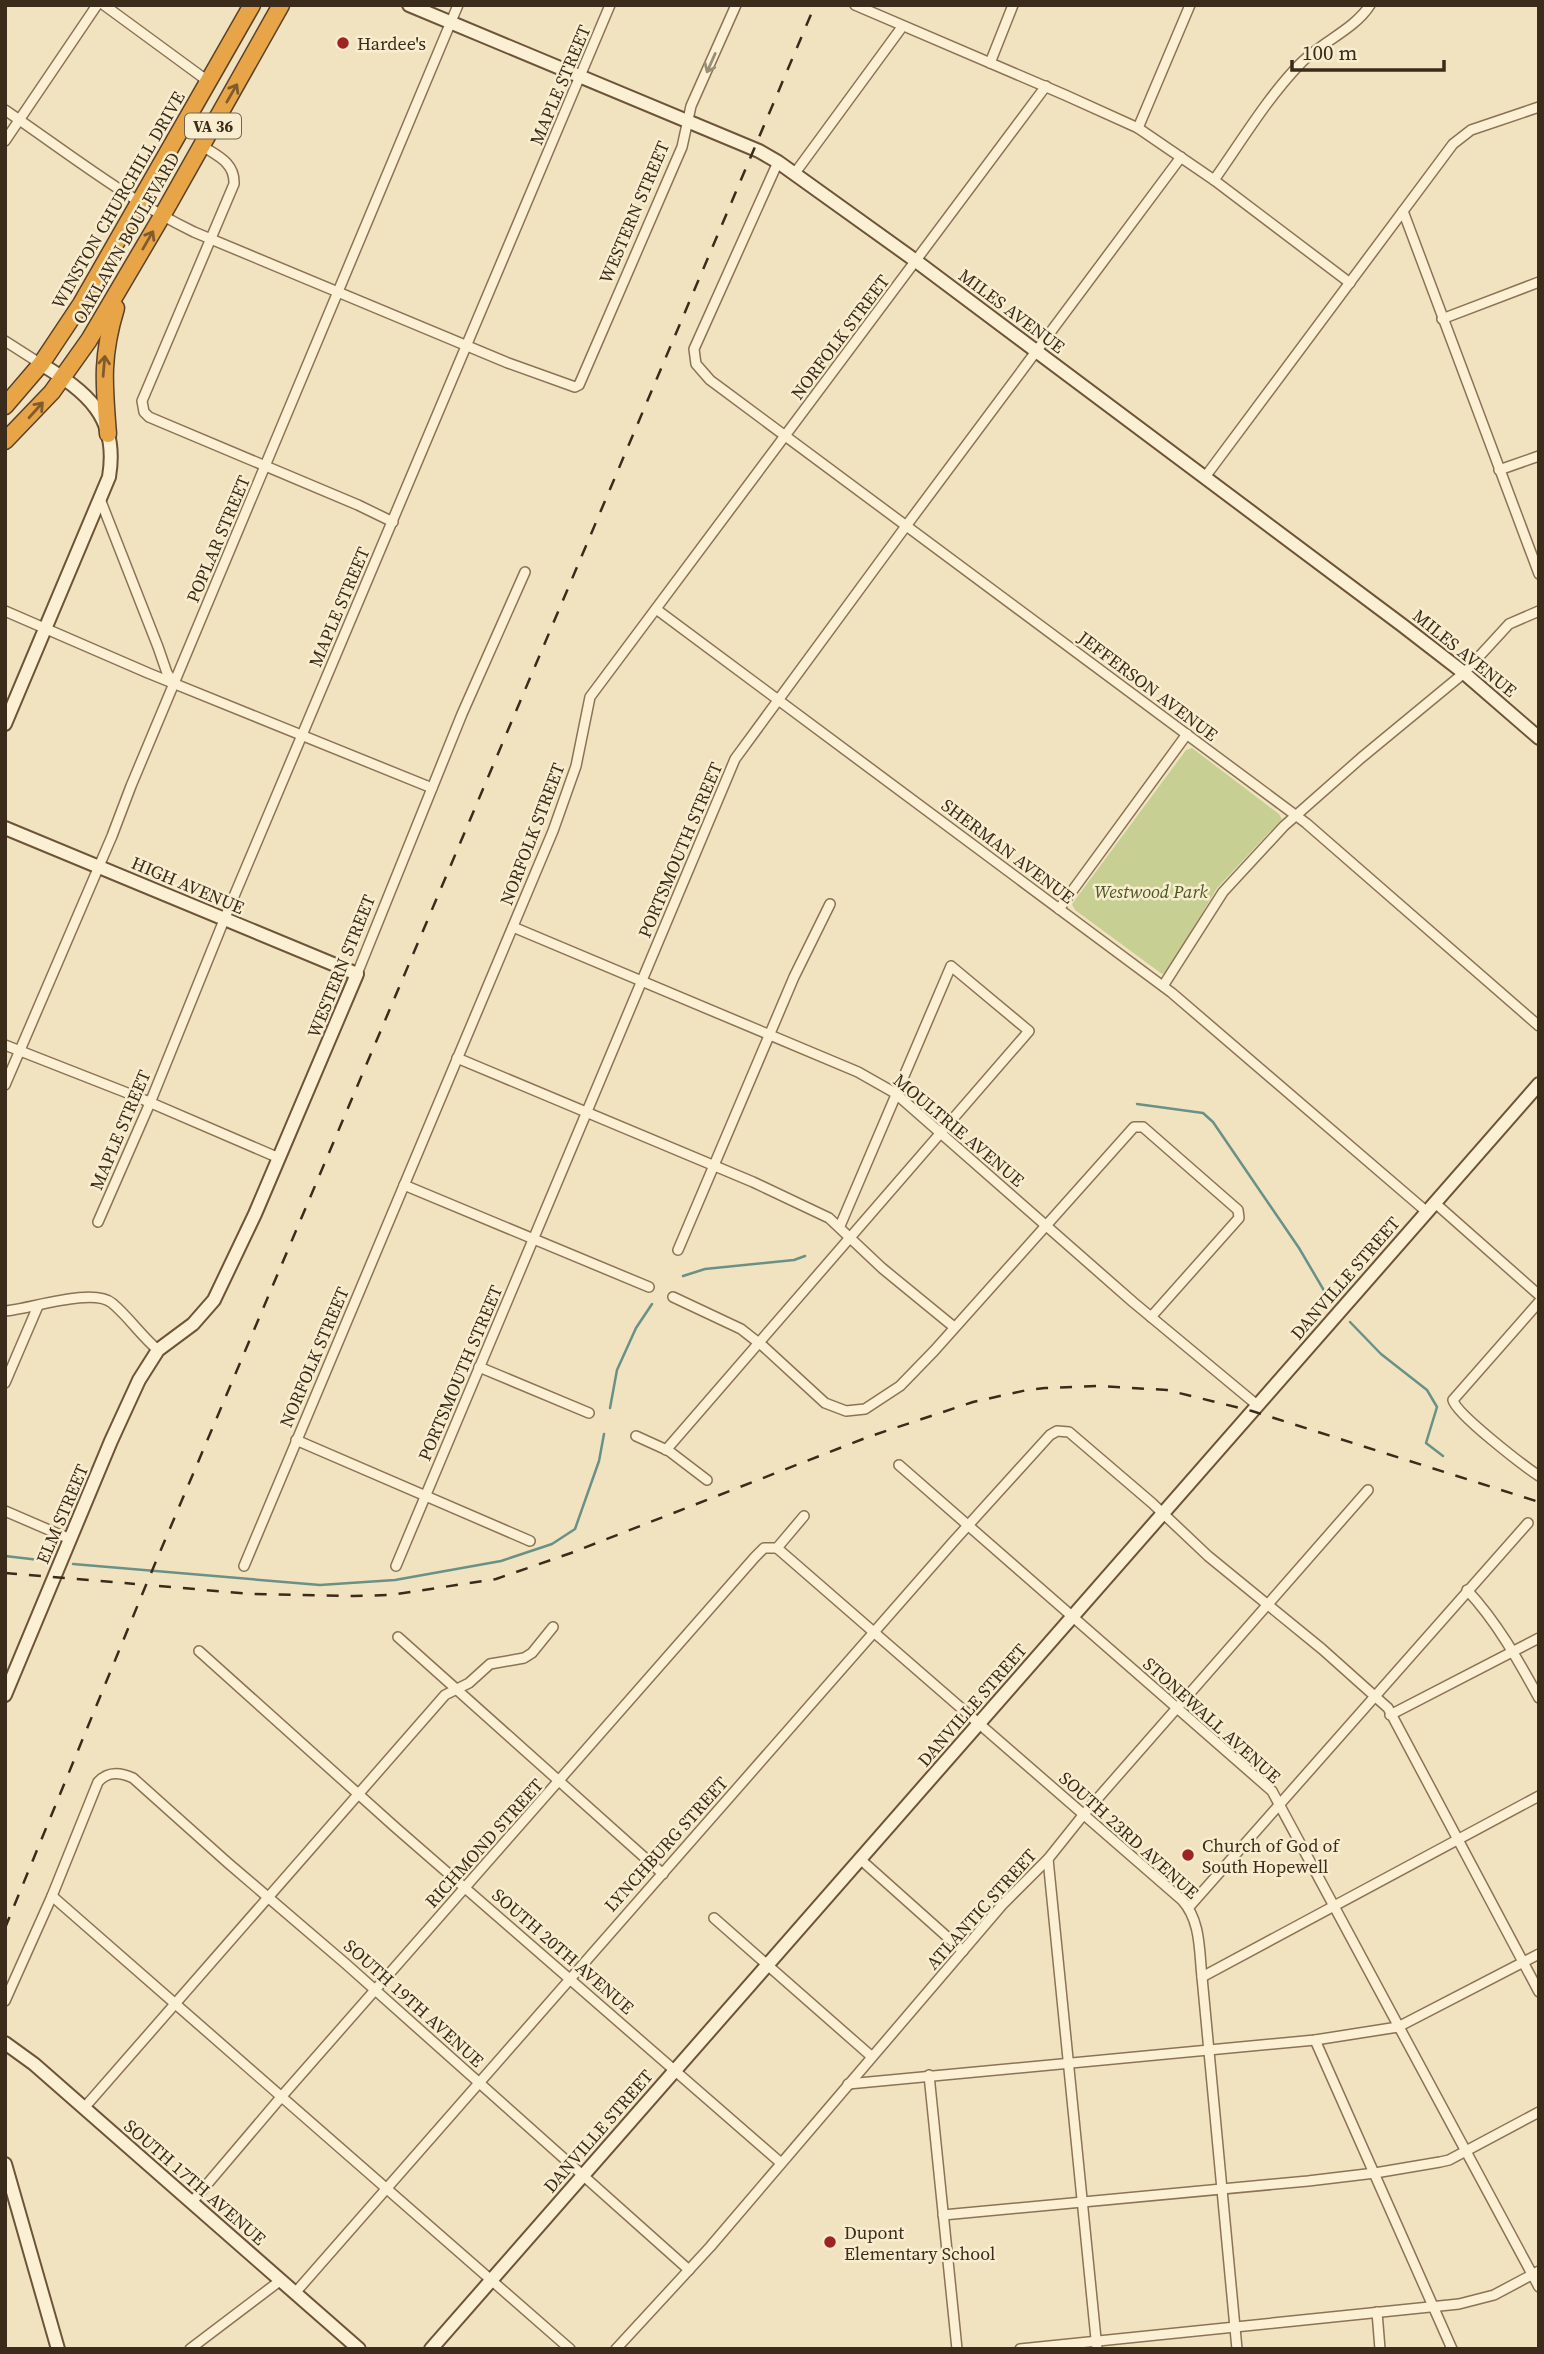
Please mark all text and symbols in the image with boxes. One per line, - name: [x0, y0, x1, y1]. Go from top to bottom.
- street label: MAPLE STREET: [523, 21, 597, 149]
- scale bar: [1292, 28, 1444, 72]
- place label: Hardee's: [357, 31, 426, 56]
- marker: Hardee's: [335, 35, 351, 51]
- text: 100 m: [1302, 38, 1357, 67]
- one-way arrow: [704, 52, 717, 73]
- one-way arrow: [225, 84, 239, 104]
- street label: WINSTON CHURCHILL DRIVE: [45, 87, 191, 313]
- road number: VA 36: [185, 114, 241, 138]
- street label: WESTERN STREET: [593, 137, 675, 287]
- street label: OAKLAWN BOULEVARD: [67, 147, 185, 329]
- one-way arrow: [142, 230, 156, 250]
- street label: MILES AVENUE: [954, 263, 1070, 359]
- street label: NORFOLK STREET: [785, 269, 895, 405]
- one-way arrow: [98, 355, 111, 378]
- one-way arrow: [27, 402, 44, 419]
- street label: POPLAR STREET: [180, 471, 256, 606]
- street label: MAPLE STREET: [302, 543, 376, 671]
- street label: MILES AVENUE: [1408, 603, 1522, 703]
- street label: JEFFERSON AVENUE: [1072, 625, 1223, 747]
- street label: PORTSMOUTH STREET: [632, 758, 728, 942]
- street label: NORFOLK STREET: [493, 759, 571, 909]
- street label: SHERMAN AVENUE: [936, 793, 1080, 909]
- street label: HIGH AVENUE: [128, 850, 248, 920]
- park label: Westwood Park: [1094, 879, 1208, 904]
- street label: WESTERN STREET: [301, 891, 381, 1041]
- street label: MAPLE STREET: [83, 1066, 157, 1194]
- street label: MOULTRIE AVENUE: [888, 1068, 1030, 1192]
- street label: DANVILLE STREET: [1285, 1211, 1406, 1345]
- street label: PORTSMOUTH STREET: [412, 1281, 508, 1465]
- street label: NORFOLK STREET: [273, 1283, 355, 1431]
- street label: ELM STREET: [30, 1460, 94, 1568]
- street label: DANVILLE STREET: [912, 1638, 1033, 1772]
- street label: STONEWALL AVENUE: [1138, 1651, 1286, 1789]
- street label: SOUTH 23RD AVENUE: [1054, 1766, 1204, 1905]
- street label: LYNCHBURG STREET: [598, 1771, 734, 1917]
- street label: RICHMOND STREET: [419, 1773, 549, 1913]
- place label: Church of God of South Hopewell: [1202, 1833, 1340, 1879]
- street label: ATLANTIC STREET: [920, 1843, 1042, 1975]
- marker: Church of God of South Hopewell: [1180, 1847, 1196, 1863]
- street label: SOUTH 20TH AVENUE: [487, 1882, 639, 2020]
- street label: SOUTH 19TH AVENUE: [339, 1933, 490, 2073]
- street label: DANVILLE STREET: [538, 2064, 659, 2198]
- street label: SOUTH 17TH AVENUE: [119, 2113, 271, 2251]
- place label: Dupont Elementary School: [844, 2220, 995, 2266]
- marker: Dupont Elementary School: [822, 2234, 838, 2250]

